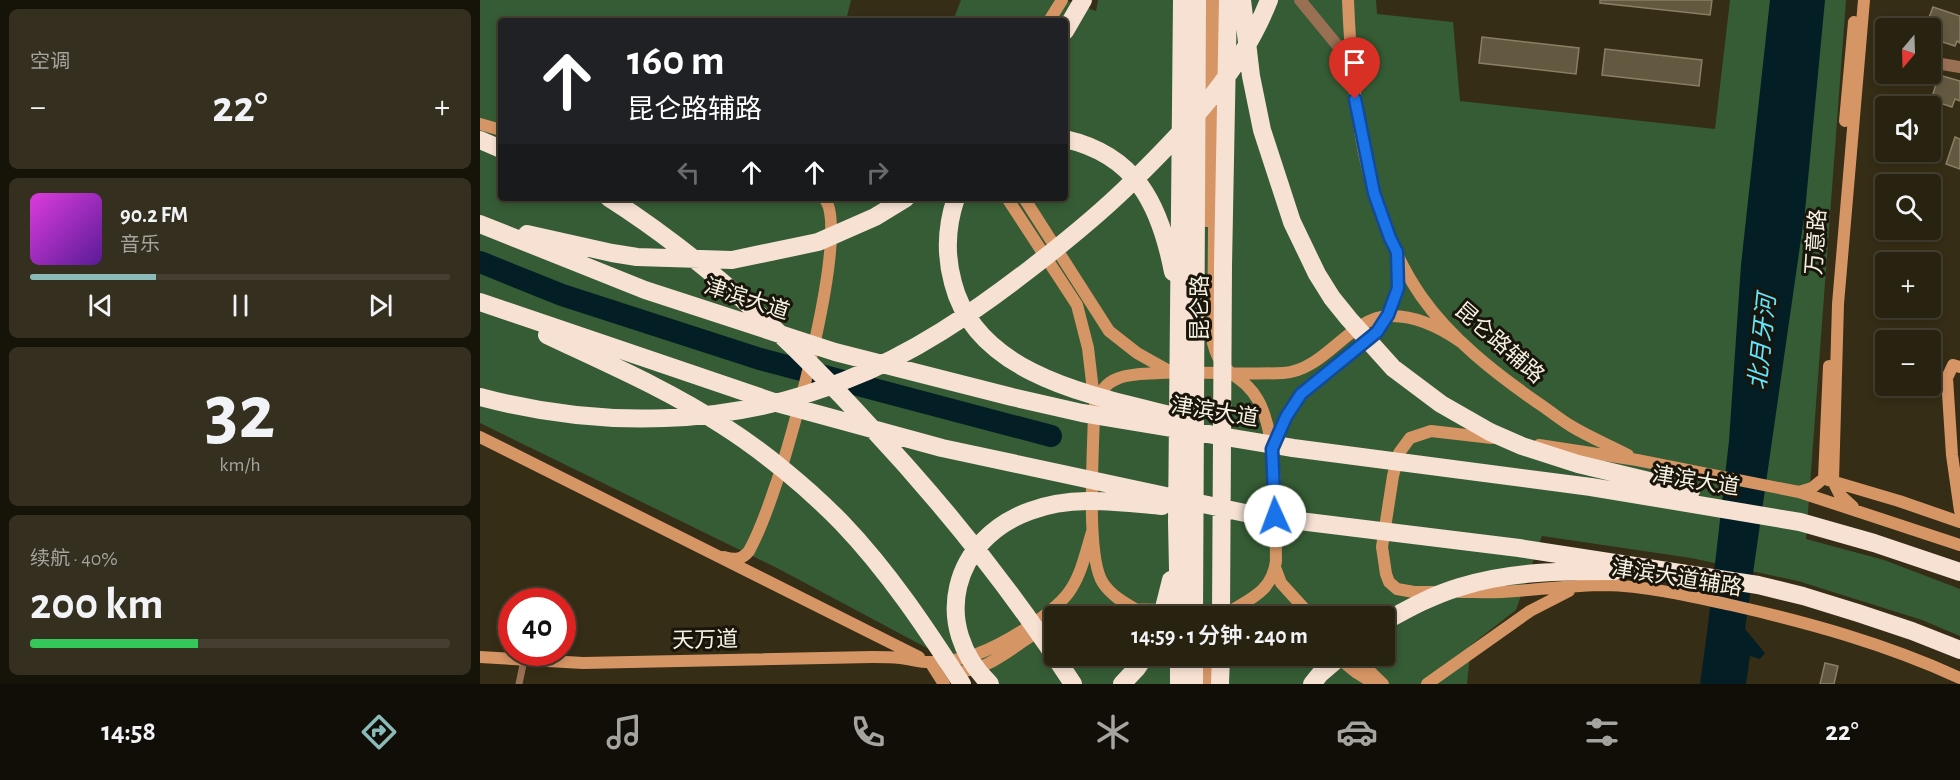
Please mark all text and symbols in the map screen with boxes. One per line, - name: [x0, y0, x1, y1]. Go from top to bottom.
- north arrow: [1875, 18, 1941, 84]
- map controls: [1875, 18, 1941, 396]
- pin: [1329, 37, 1380, 99]
- text: 160 m: [627, 40, 725, 82]
- icon: ahead: [528, 42, 606, 120]
- icon: arrive: [1338, 46, 1371, 79]
- text: 空调: [30, 52, 70, 72]
- text: 22°: [212, 85, 268, 130]
- text: −: [30, 91, 46, 124]
- text: +: [434, 91, 450, 124]
- text: 昆仑路辅路: [627, 96, 762, 123]
- button: sound: [1875, 96, 1941, 162]
- icon: left: [672, 156, 705, 189]
- icon: ahead: [735, 156, 768, 189]
- icon: ahead: [798, 156, 831, 189]
- icon: right: [861, 156, 894, 189]
- button: search: [1875, 174, 1941, 240]
- text: 90.2 FM: [120, 204, 188, 226]
- street label: 万意路: [1802, 208, 1829, 276]
- text: 音乐: [120, 235, 160, 255]
- button: +: [1875, 252, 1941, 318]
- street label: 津滨大道: [701, 274, 792, 323]
- street label: 昆仑路: [1188, 275, 1211, 341]
- icon: previous: [84, 289, 117, 322]
- icon: pause: [224, 289, 257, 322]
- icon: next: [364, 289, 397, 322]
- water label: 北月牙河: [1745, 289, 1780, 391]
- street label: 昆仑路辅路: [1451, 298, 1549, 387]
- button: −: [1875, 330, 1941, 396]
- text: 32: [205, 375, 275, 453]
- street label: 津滨大道: [1170, 393, 1260, 430]
- text: km/h: [219, 455, 261, 475]
- street label: 津滨大道: [1651, 462, 1741, 499]
- position arrow: [1243, 484, 1307, 548]
- text: 续航 · 40%: [30, 549, 118, 569]
- street label: 津滨大道辅路: [1610, 556, 1744, 599]
- text: 200 km: [30, 582, 163, 627]
- speed limit sign: 40: [498, 588, 576, 666]
- text: 14:59 · 1 分钟 · 240 m: [1131, 625, 1308, 647]
- street label: 天万道: [672, 627, 738, 652]
- icon: directions: [358, 711, 400, 753]
- icon: music: [603, 711, 645, 753]
- icon: phone: [847, 711, 889, 753]
- icon: climate: [1092, 711, 1134, 753]
- icon: car: [1336, 711, 1378, 753]
- icon: filters: [1581, 711, 1623, 753]
- text: 14:58: [101, 718, 156, 745]
- text: 22°: [1825, 718, 1859, 745]

